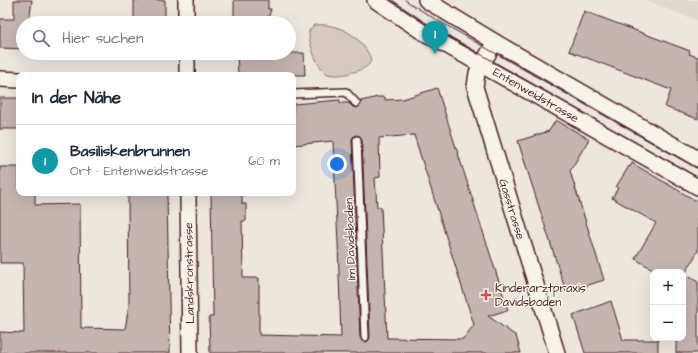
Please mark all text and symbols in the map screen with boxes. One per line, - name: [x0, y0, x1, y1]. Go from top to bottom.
- search box: [16, 16, 296, 60]
- pin: 1: [422, 21, 448, 54]
- icon: search: [30, 27, 52, 49]
- text: Hier suchen: [62, 28, 143, 49]
- street label: Entenweidstrasse: [490, 64, 582, 127]
- text: In der Nähe: [32, 86, 121, 110]
- text: Basiliskenbrunnen: [70, 141, 190, 162]
- text: 1: [44, 152, 46, 170]
- text: 60 m: [248, 152, 280, 170]
- your location: [327, 154, 347, 174]
- text: Ort · Entenweidstrasse: [70, 162, 208, 180]
- street label: Gasstrasse: [494, 177, 529, 242]
- street label: Im Davidsboden: [341, 198, 360, 280]
- street label: Landskronstrasse: [180, 222, 199, 324]
- map controls: [650, 269, 686, 341]
- button: +: [650, 269, 686, 305]
- place label: Kinderarztpraxis Davidsboden: [495, 280, 586, 311]
- marker: Kinderarztpraxis Davidsboden: [480, 289, 492, 301]
- button: −: [650, 305, 686, 341]

